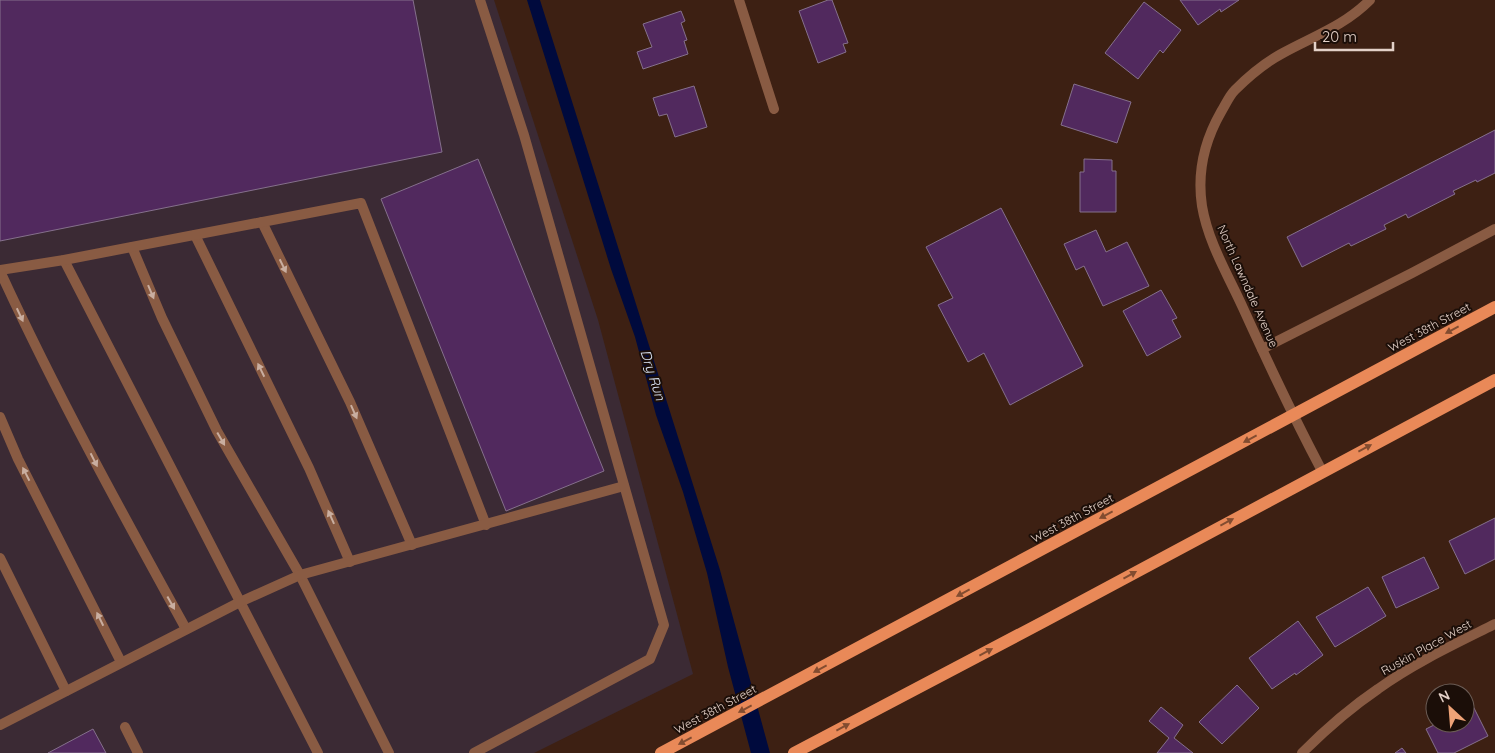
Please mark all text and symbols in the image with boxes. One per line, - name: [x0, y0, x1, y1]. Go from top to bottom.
- scale bar: [1315, 20, 1392, 52]
- text: 20 m: [1322, 27, 1357, 46]
- street label: North Lawndale Avenue: [1214, 222, 1282, 350]
- one-way arrow: [279, 259, 287, 273]
- one-way arrow: [147, 285, 155, 299]
- street label: West 38th Street: [1385, 299, 1473, 355]
- one-way arrow: [17, 308, 25, 322]
- one-way arrow: [1445, 326, 1459, 334]
- water label: Dry Run: [636, 347, 670, 404]
- one-way arrow: [257, 363, 265, 377]
- one-way arrow: [351, 405, 359, 419]
- one-way arrow: [217, 431, 225, 446]
- one-way arrow: [1242, 435, 1257, 443]
- one-way arrow: [1358, 444, 1372, 453]
- one-way arrow: [90, 453, 98, 467]
- one-way arrow: [22, 467, 30, 481]
- street label: West 38th Street: [1028, 490, 1116, 546]
- one-way arrow: [326, 510, 334, 524]
- one-way arrow: [1100, 511, 1113, 520]
- one-way arrow: [1220, 518, 1234, 526]
- one-way arrow: [1122, 571, 1137, 579]
- one-way arrow: [957, 588, 970, 597]
- one-way arrow: [167, 596, 176, 610]
- one-way arrow: [96, 612, 104, 626]
- street label: Ruskin Place West: [1378, 616, 1474, 678]
- one-way arrow: [979, 648, 994, 656]
- one-way arrow: [813, 665, 827, 673]
- street label: West 38th Street: [671, 681, 759, 737]
- north arrow: [1425, 683, 1475, 733]
- text: N: [1436, 686, 1453, 707]
- one-way arrow: [738, 705, 753, 713]
- one-way arrow: [835, 723, 850, 731]
- one-way arrow: [678, 737, 692, 745]

